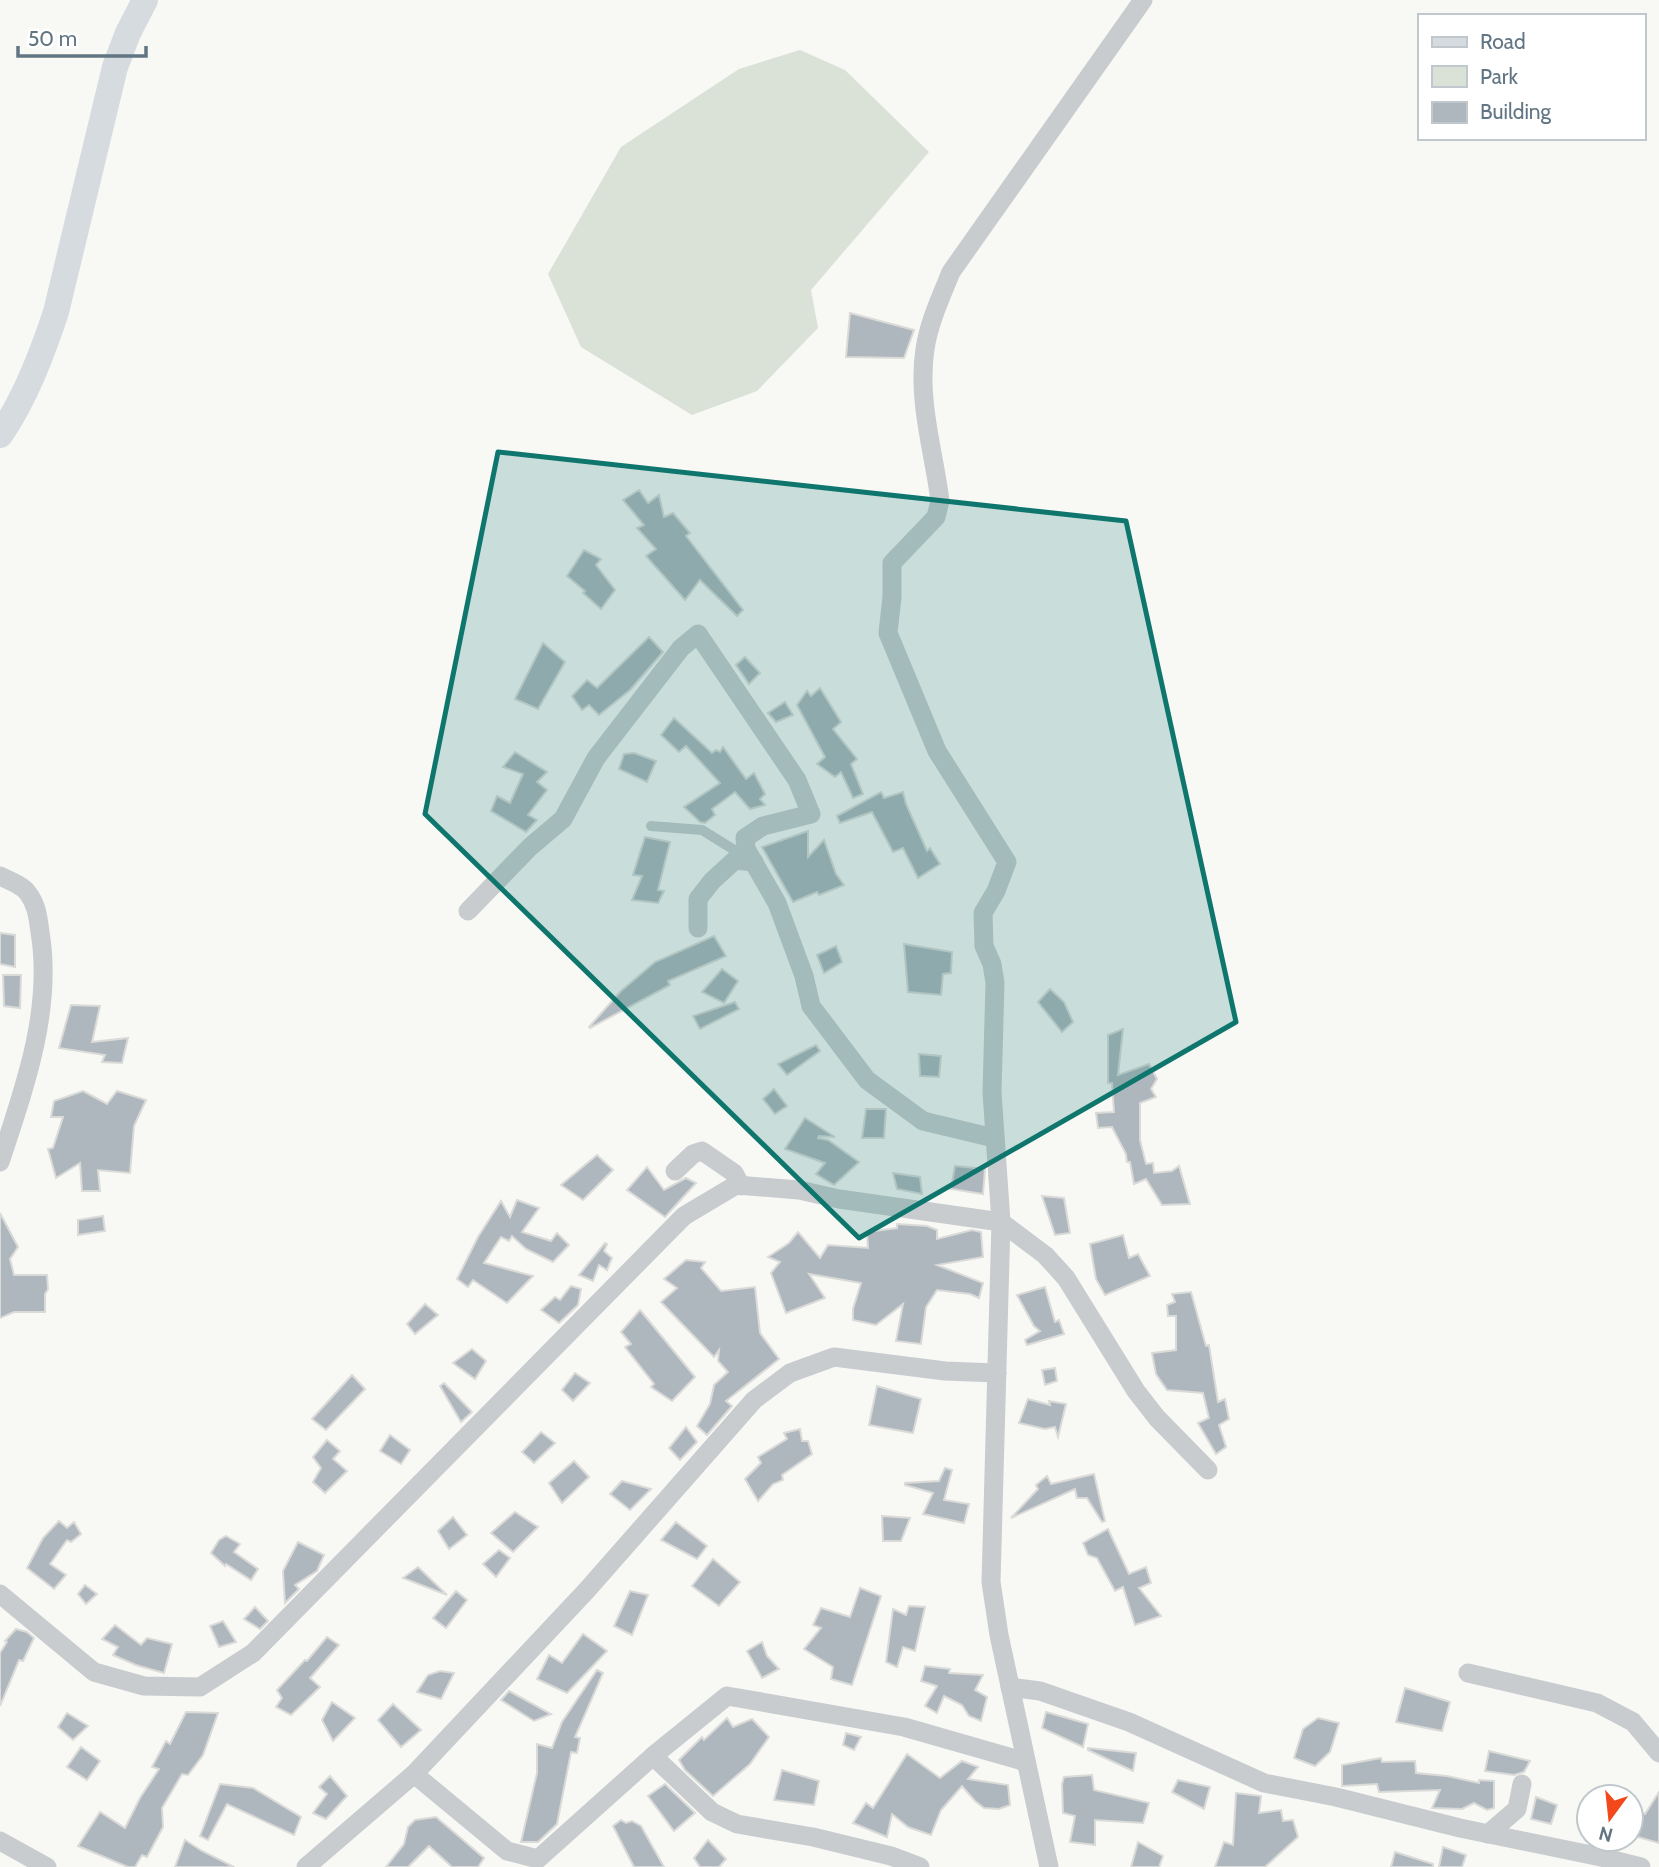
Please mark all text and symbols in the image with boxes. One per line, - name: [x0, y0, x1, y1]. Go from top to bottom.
- scale bar: [18, 14, 145, 58]
- legend: [1418, 14, 1645, 140]
- text: 50 m: [28, 26, 77, 51]
- text: Road: [1480, 29, 1526, 54]
- text: Park: [1480, 64, 1518, 89]
- text: Building: [1480, 99, 1552, 124]
- north arrow: [1575, 1783, 1645, 1853]
- text: N: [1596, 1821, 1615, 1847]

